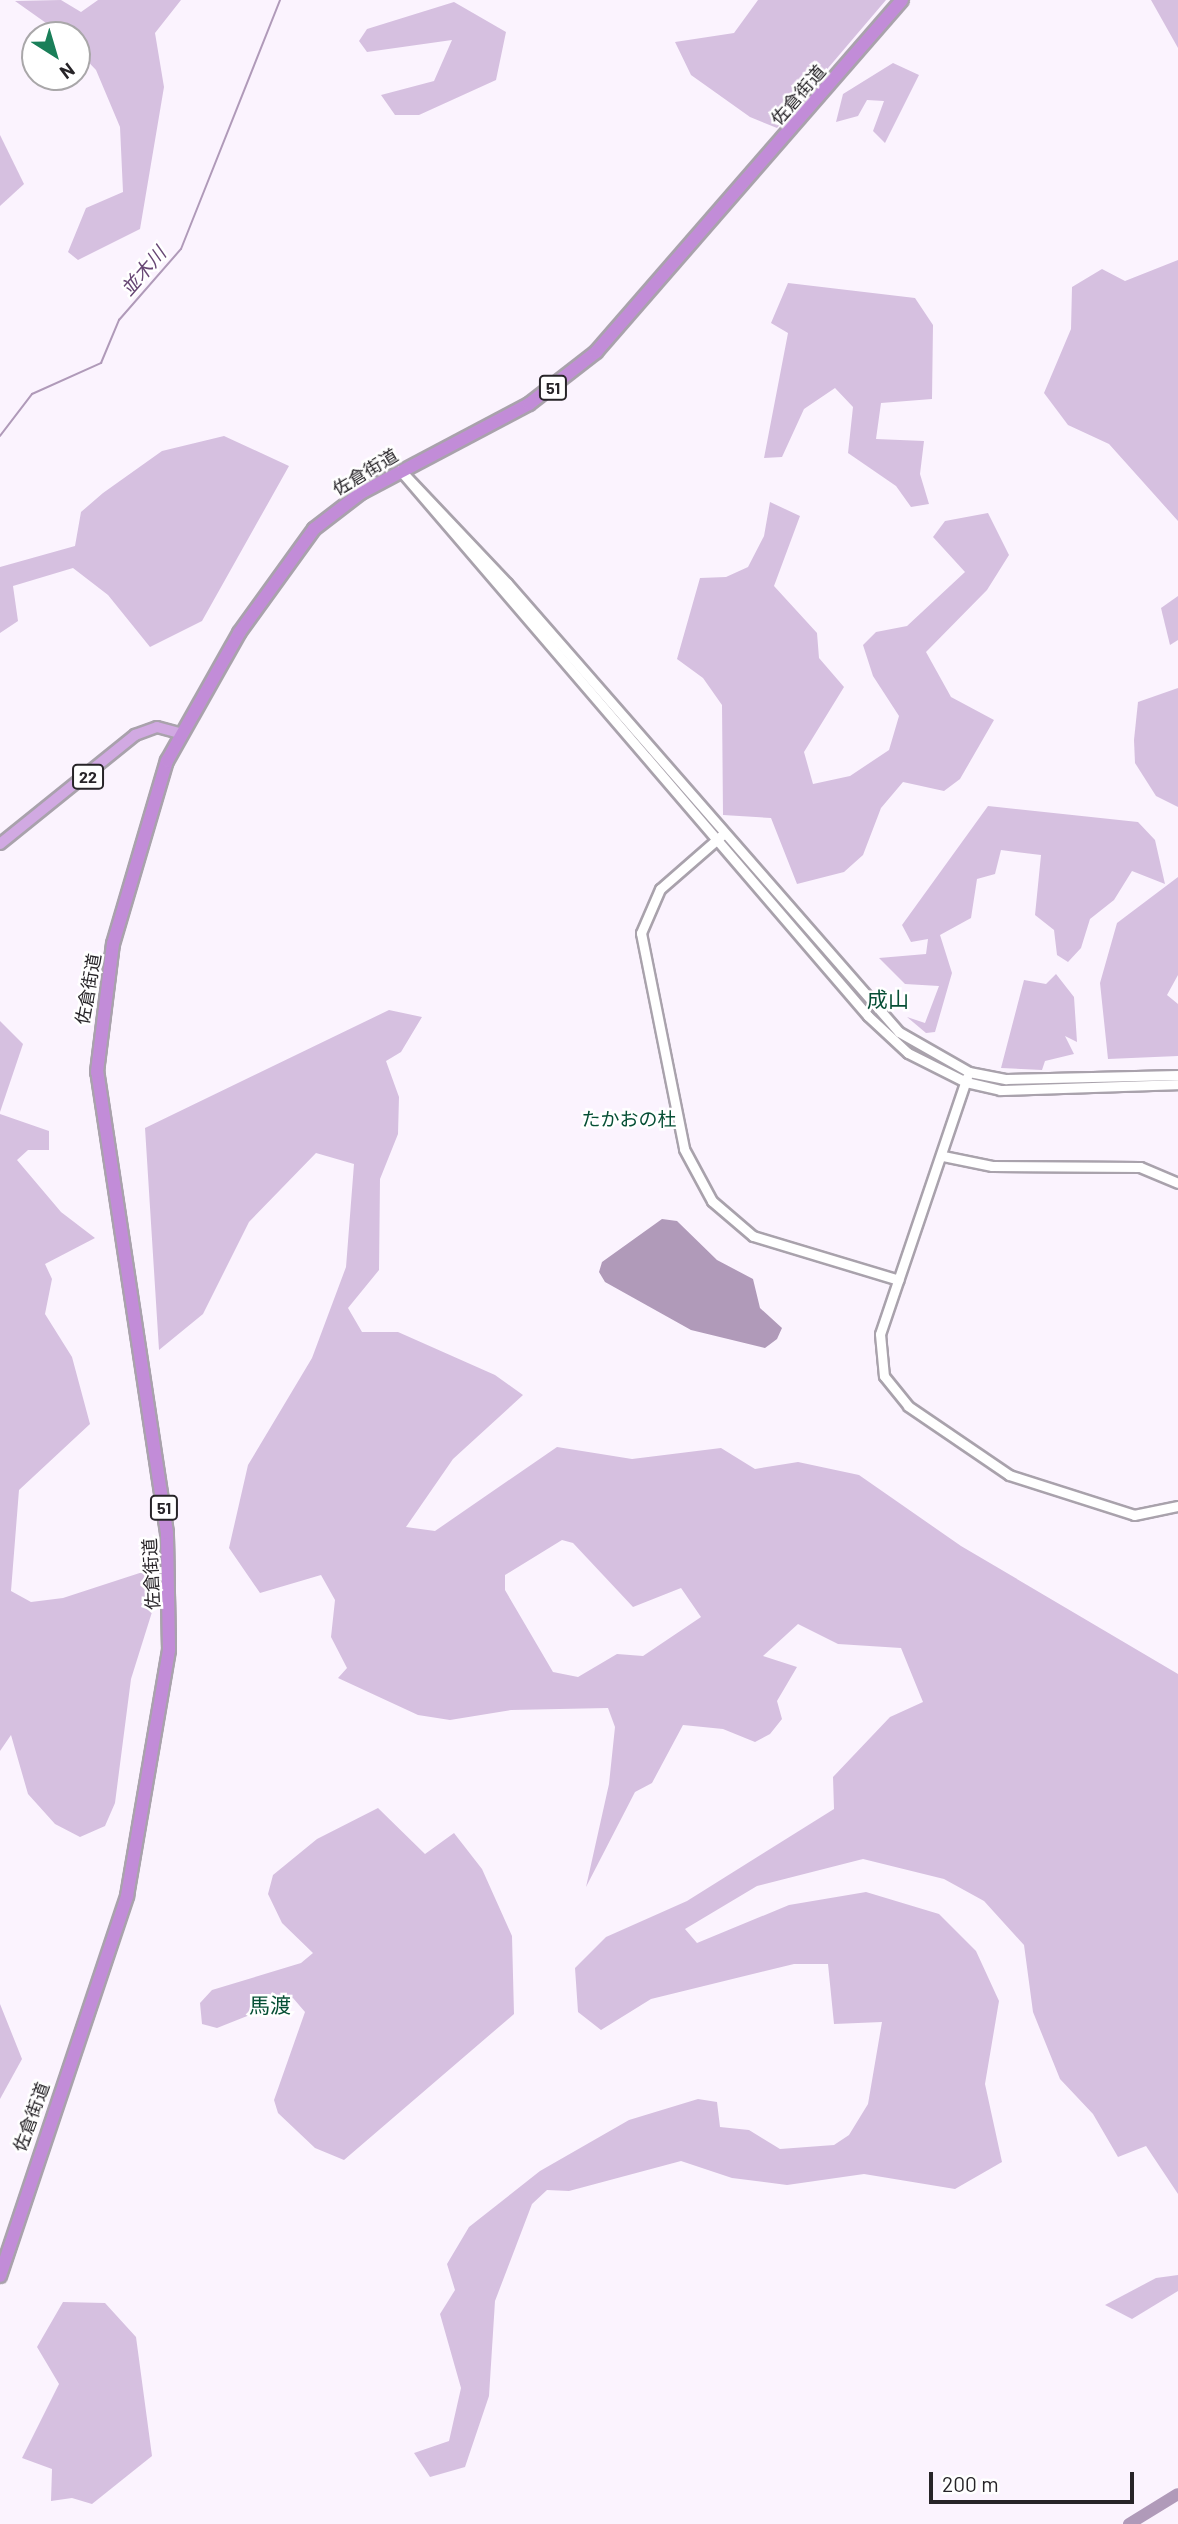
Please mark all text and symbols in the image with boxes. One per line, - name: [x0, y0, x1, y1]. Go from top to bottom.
- north arrow: [21, 21, 91, 91]
- text: N: [56, 59, 80, 85]
- street label: 佐倉街道: [766, 61, 830, 129]
- water label: 並木川: [116, 242, 170, 300]
- road number: 51: [537, 376, 569, 400]
- street label: 佐倉街道: [329, 444, 401, 500]
- road number: 22: [70, 764, 106, 790]
- street label: 佐倉街道: [71, 952, 105, 1026]
- district label: 成山: [867, 986, 909, 1012]
- district label: たかおの杜: [582, 1108, 676, 1130]
- road number: 51: [148, 1496, 180, 1520]
- street label: 佐倉街道: [138, 1537, 164, 1611]
- district label: 馬渡: [249, 1992, 291, 2018]
- street label: 佐倉街道: [9, 2079, 53, 2155]
- scale bar: [933, 2458, 1138, 2502]
- text: 200 m: [942, 2471, 999, 2496]

